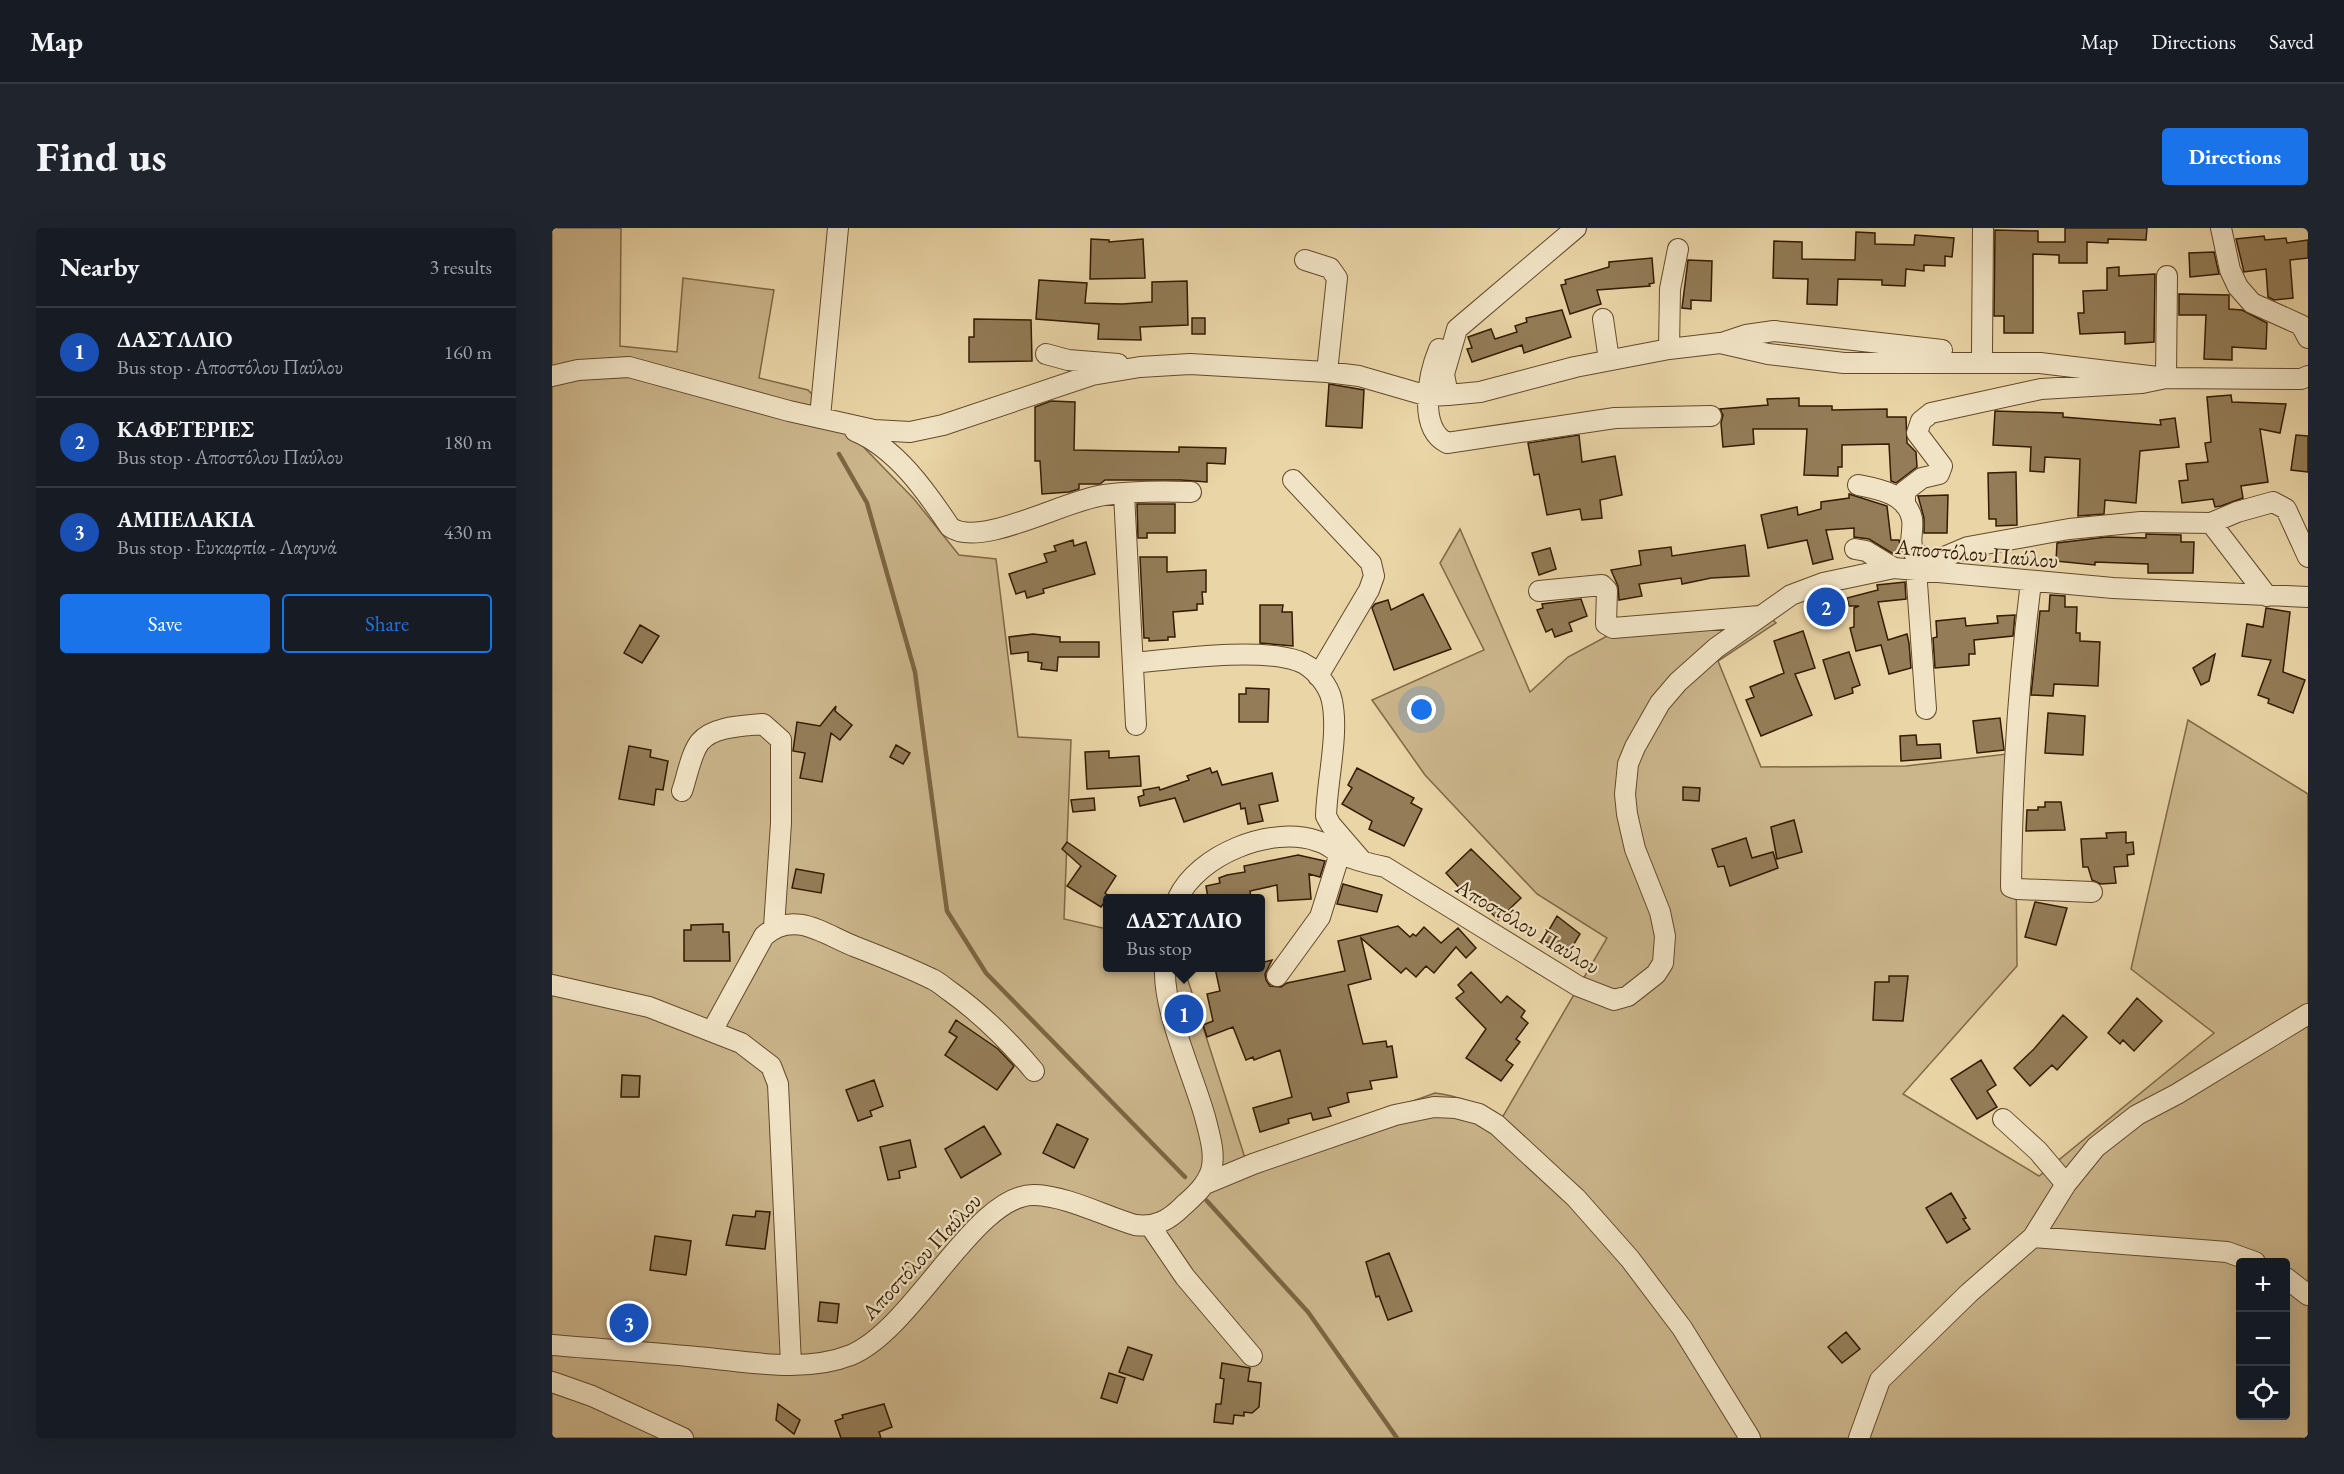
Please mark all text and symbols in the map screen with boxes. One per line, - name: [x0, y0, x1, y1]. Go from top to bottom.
- text: Map: [30, 23, 83, 59]
- text: Map: [2081, 28, 2118, 55]
- text: Directions: [2151, 28, 2236, 55]
- text: Saved: [2269, 28, 2314, 55]
- button: Directions: [2162, 128, 2308, 185]
- text: Find us: [36, 129, 167, 184]
- text: Nearby: [60, 250, 140, 284]
- text: 3 results: [429, 254, 492, 280]
- text: ΔΑΣΥΛΛΙΟ: [117, 325, 233, 354]
- text: 1: [74, 339, 85, 365]
- text: 160 m: [444, 339, 492, 365]
- text: Bus stop · Αποστόλου Παύλου: [117, 354, 343, 380]
- text: ΚΑΦΕΤΕΡΙΕΣ: [117, 415, 254, 444]
- text: 2: [74, 429, 85, 455]
- text: 180 m: [444, 429, 492, 455]
- text: Bus stop · Αποστόλου Παύλου: [117, 444, 343, 470]
- text: ΑΜΠΕΛΑΚΙΑ: [117, 505, 255, 534]
- text: 3: [74, 519, 85, 545]
- text: 430 m: [444, 519, 492, 545]
- street label: Αποστόλου Παύλου: [1893, 532, 2060, 575]
- text: Bus stop · Ευκαρπία - Λαγυνά: [117, 534, 337, 560]
- pin: 2: [1806, 584, 1846, 629]
- button: Save: [60, 594, 270, 653]
- button: Share: [282, 594, 492, 653]
- your location: [1407, 695, 1436, 724]
- street label: Αποστόλου Παύλου: [1449, 871, 1605, 981]
- popup: [1103, 894, 1265, 972]
- text: ΔΑΣΥΛΛΙΟ: [1126, 906, 1242, 935]
- text: Bus stop: [1126, 935, 1192, 961]
- pin: 1: [1164, 992, 1204, 1036]
- street label: Αποστόλου Παύλου: [854, 1187, 988, 1327]
- map controls: [2236, 1258, 2290, 1420]
- button: +: [2236, 1258, 2290, 1312]
- pin: 3: [610, 1300, 649, 1346]
- button: −: [2236, 1312, 2290, 1366]
- button: locate: [2236, 1366, 2290, 1420]

